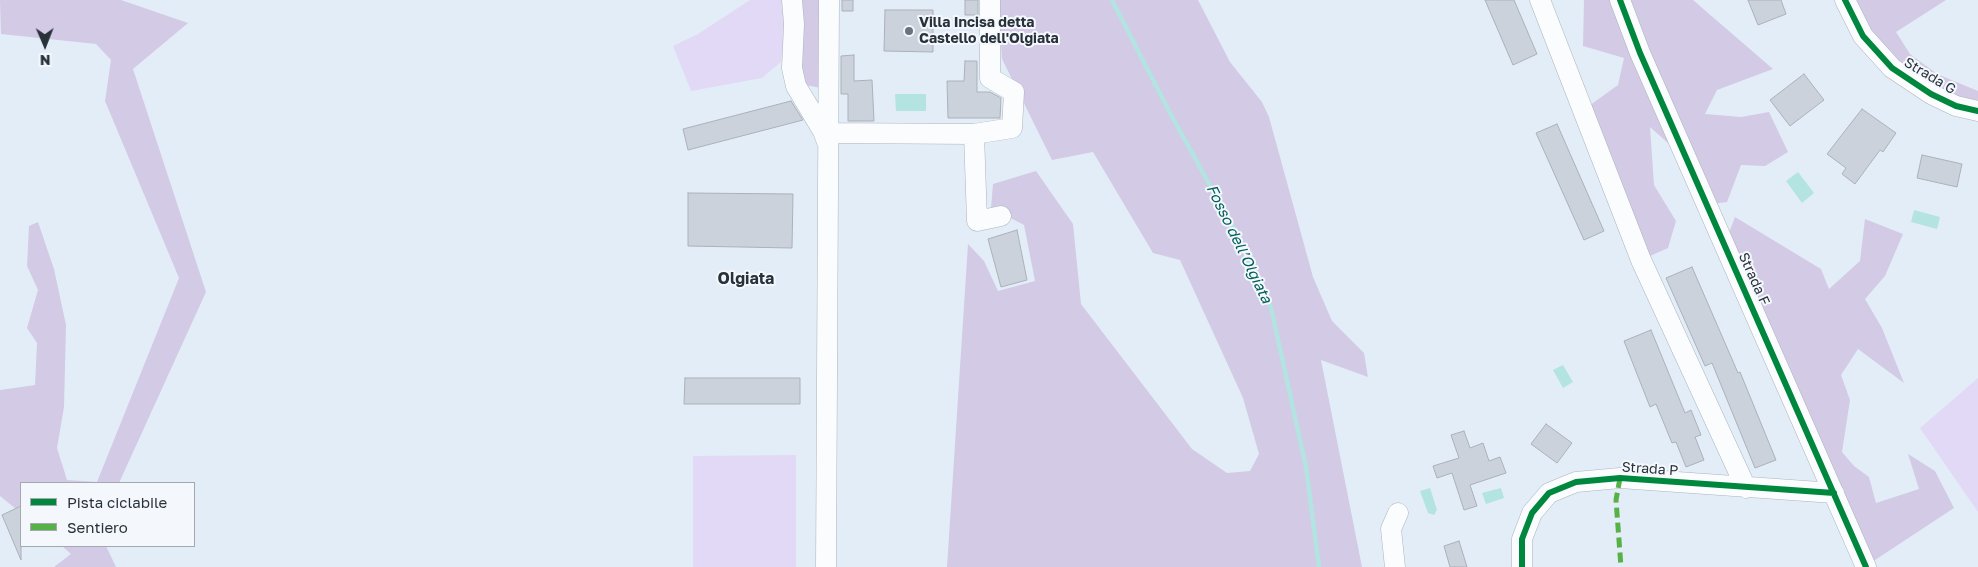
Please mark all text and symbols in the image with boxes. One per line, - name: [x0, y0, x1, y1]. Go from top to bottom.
- place label: Villa Incisa detta Castello dell'Olgiata: [919, 15, 1059, 48]
- north arrow: [20, 20, 70, 70]
- marker: Villa Incisa detta Castello dell'Olgiata: [903, 25, 915, 37]
- text: N: [40, 52, 51, 69]
- street label: Strada G: [1901, 54, 1959, 98]
- water label: Fosso dell’Olgiata: [1202, 182, 1276, 306]
- street label: Strada F: [1735, 250, 1773, 308]
- district label: Olgiata: [718, 269, 774, 289]
- street label: Strada P: [1621, 459, 1679, 479]
- legend: [20, 482, 195, 547]
- text: Pista ciclabile: [67, 493, 167, 511]
- text: Sentiero: [67, 518, 128, 536]

